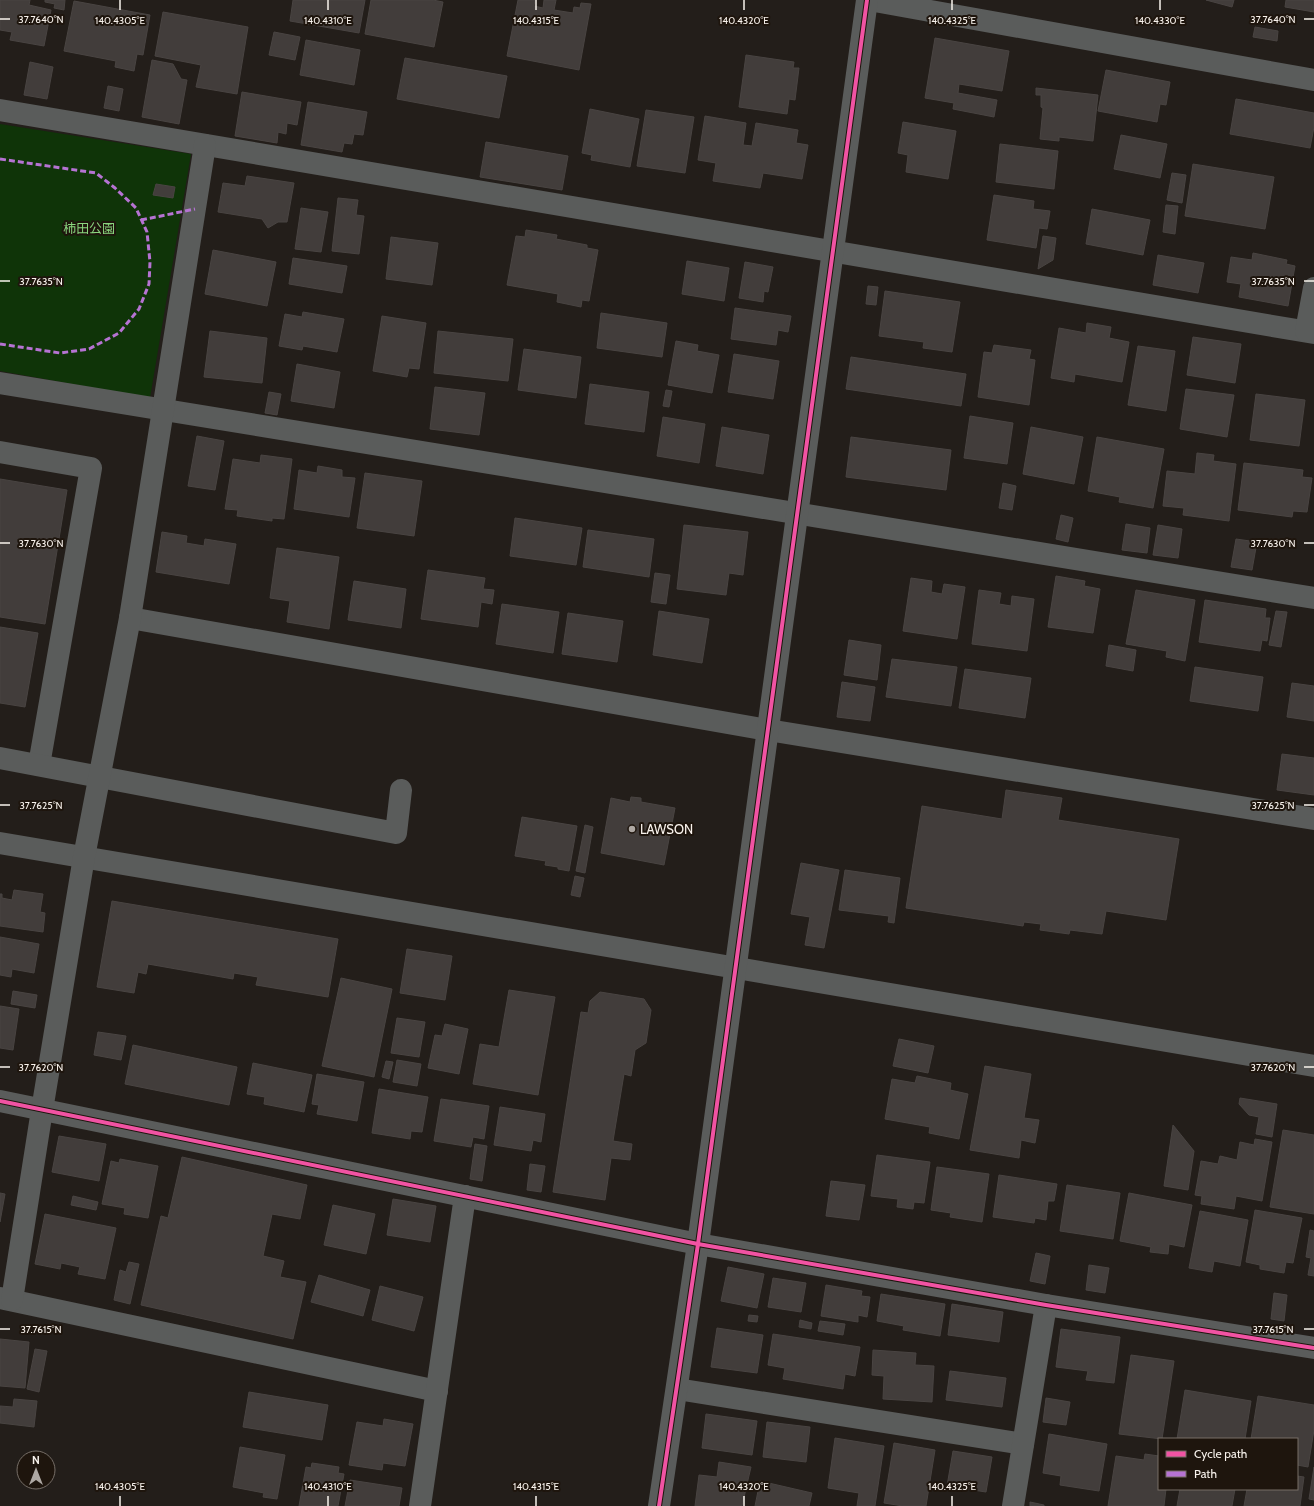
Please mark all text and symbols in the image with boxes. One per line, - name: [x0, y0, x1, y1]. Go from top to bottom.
- text: 37.7640°N: [18, 13, 64, 26]
- text: 37.7640°N: [1250, 13, 1296, 26]
- text: 140.4305°E: [95, 14, 145, 27]
- text: 140.4310°E: [304, 14, 352, 27]
- text: 140.4315°E: [513, 14, 560, 27]
- text: 140.4320°E: [719, 14, 769, 27]
- text: 140.4325°E: [928, 14, 977, 27]
- text: 140.4330°E: [1135, 14, 1185, 27]
- park label: 柿田公園: [63, 220, 115, 236]
- text: 37.7635°N: [19, 275, 63, 288]
- text: 37.7635°N: [1251, 275, 1295, 288]
- text: 37.7630°N: [19, 537, 63, 550]
- text: 37.7630°N: [1251, 537, 1295, 550]
- text: 37.7625°N: [19, 799, 63, 812]
- text: 37.7625°N: [1251, 799, 1295, 812]
- place label: LAWSON: [640, 821, 693, 837]
- marker: LAWSON: [627, 824, 637, 834]
- text: 37.7620°N: [19, 1061, 63, 1074]
- text: 37.7620°N: [1251, 1061, 1295, 1074]
- text: 37.7615°N: [20, 1323, 62, 1336]
- text: 37.7615°N: [1252, 1323, 1294, 1336]
- legend: [1158, 1438, 1298, 1490]
- text: Cycle path: [1194, 1446, 1247, 1461]
- north arrow: [16, 1450, 56, 1490]
- text: N: [32, 1453, 40, 1467]
- text: Path: [1194, 1466, 1217, 1481]
- text: 140.4305°E: [95, 1480, 145, 1493]
- text: 140.4310°E: [304, 1480, 352, 1493]
- text: 140.4315°E: [513, 1480, 560, 1493]
- text: 140.4320°E: [719, 1480, 769, 1493]
- text: 140.4325°E: [928, 1480, 977, 1493]

